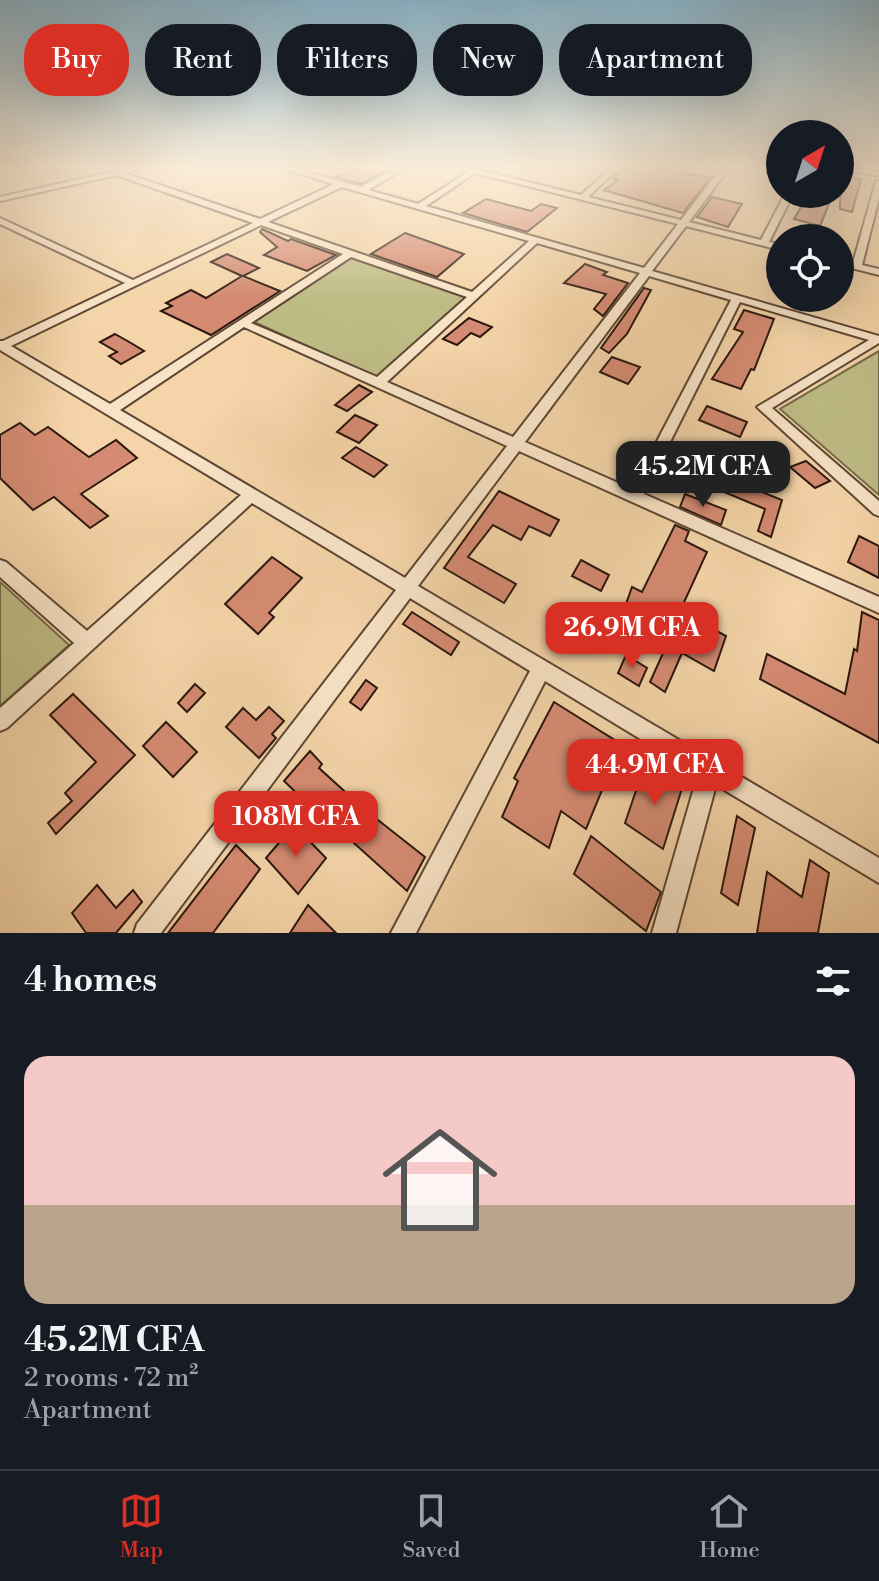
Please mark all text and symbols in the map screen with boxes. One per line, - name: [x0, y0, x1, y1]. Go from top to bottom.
- chip: Buy: [24, 24, 129, 96]
- chip: Rent: [145, 24, 261, 96]
- chip: Filters: [277, 24, 417, 96]
- chip: New: [433, 24, 543, 96]
- chip: Apartment: [559, 24, 752, 96]
- north arrow: [766, 120, 854, 208]
- map controls: [766, 120, 854, 312]
- button: locate: [766, 224, 854, 312]
- pin: 45.2M CFA: [611, 441, 795, 509]
- text: 45.2M CFA: [634, 451, 772, 483]
- pin: 26.9M CFA: [540, 602, 724, 670]
- text: 26.9M CFA: [563, 612, 701, 644]
- pin: 44.9M CFA: [563, 739, 747, 807]
- text: 44.9M CFA: [585, 749, 725, 781]
- pin: 108M CFA: [213, 791, 379, 859]
- text: 108M CFA: [232, 801, 360, 833]
- icon: filters: [811, 959, 855, 1003]
- text: 4 homes: [24, 960, 157, 1002]
- icon: home: [368, 1108, 512, 1252]
- text: 45.2M CFA: [24, 1320, 204, 1362]
- text: 2 rooms · 72 m²: [24, 1362, 198, 1394]
- text: Apartment: [24, 1394, 152, 1426]
- tab: Map: [119, 1489, 163, 1564]
- tab: Saved: [402, 1489, 460, 1564]
- tab: Home: [699, 1489, 760, 1564]

